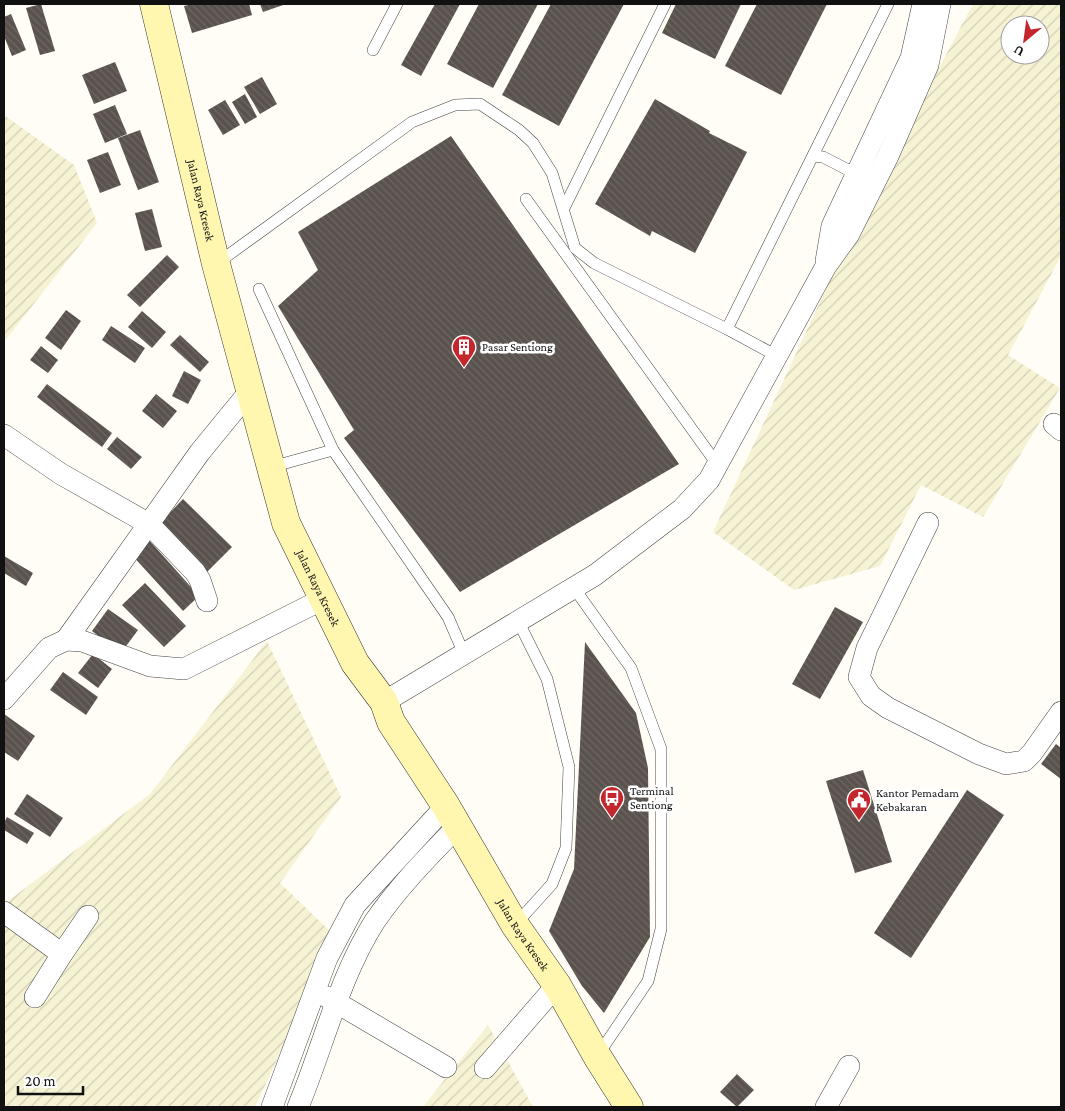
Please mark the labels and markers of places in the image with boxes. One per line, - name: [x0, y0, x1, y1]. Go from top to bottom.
- building icon: Pasar Sentiong: [451, 334, 477, 368]
- place label: Pasar Sentiong: [482, 340, 553, 354]
- place label: Terminal Sentiong: [630, 784, 674, 812]
- bus stop icon: Terminal Sentiong: [599, 785, 625, 819]
- place label: Kantor Pemadam Kebakaran: [876, 786, 959, 814]
- public building icon: Kantor Pemadam Kebakaran: [846, 787, 872, 821]

